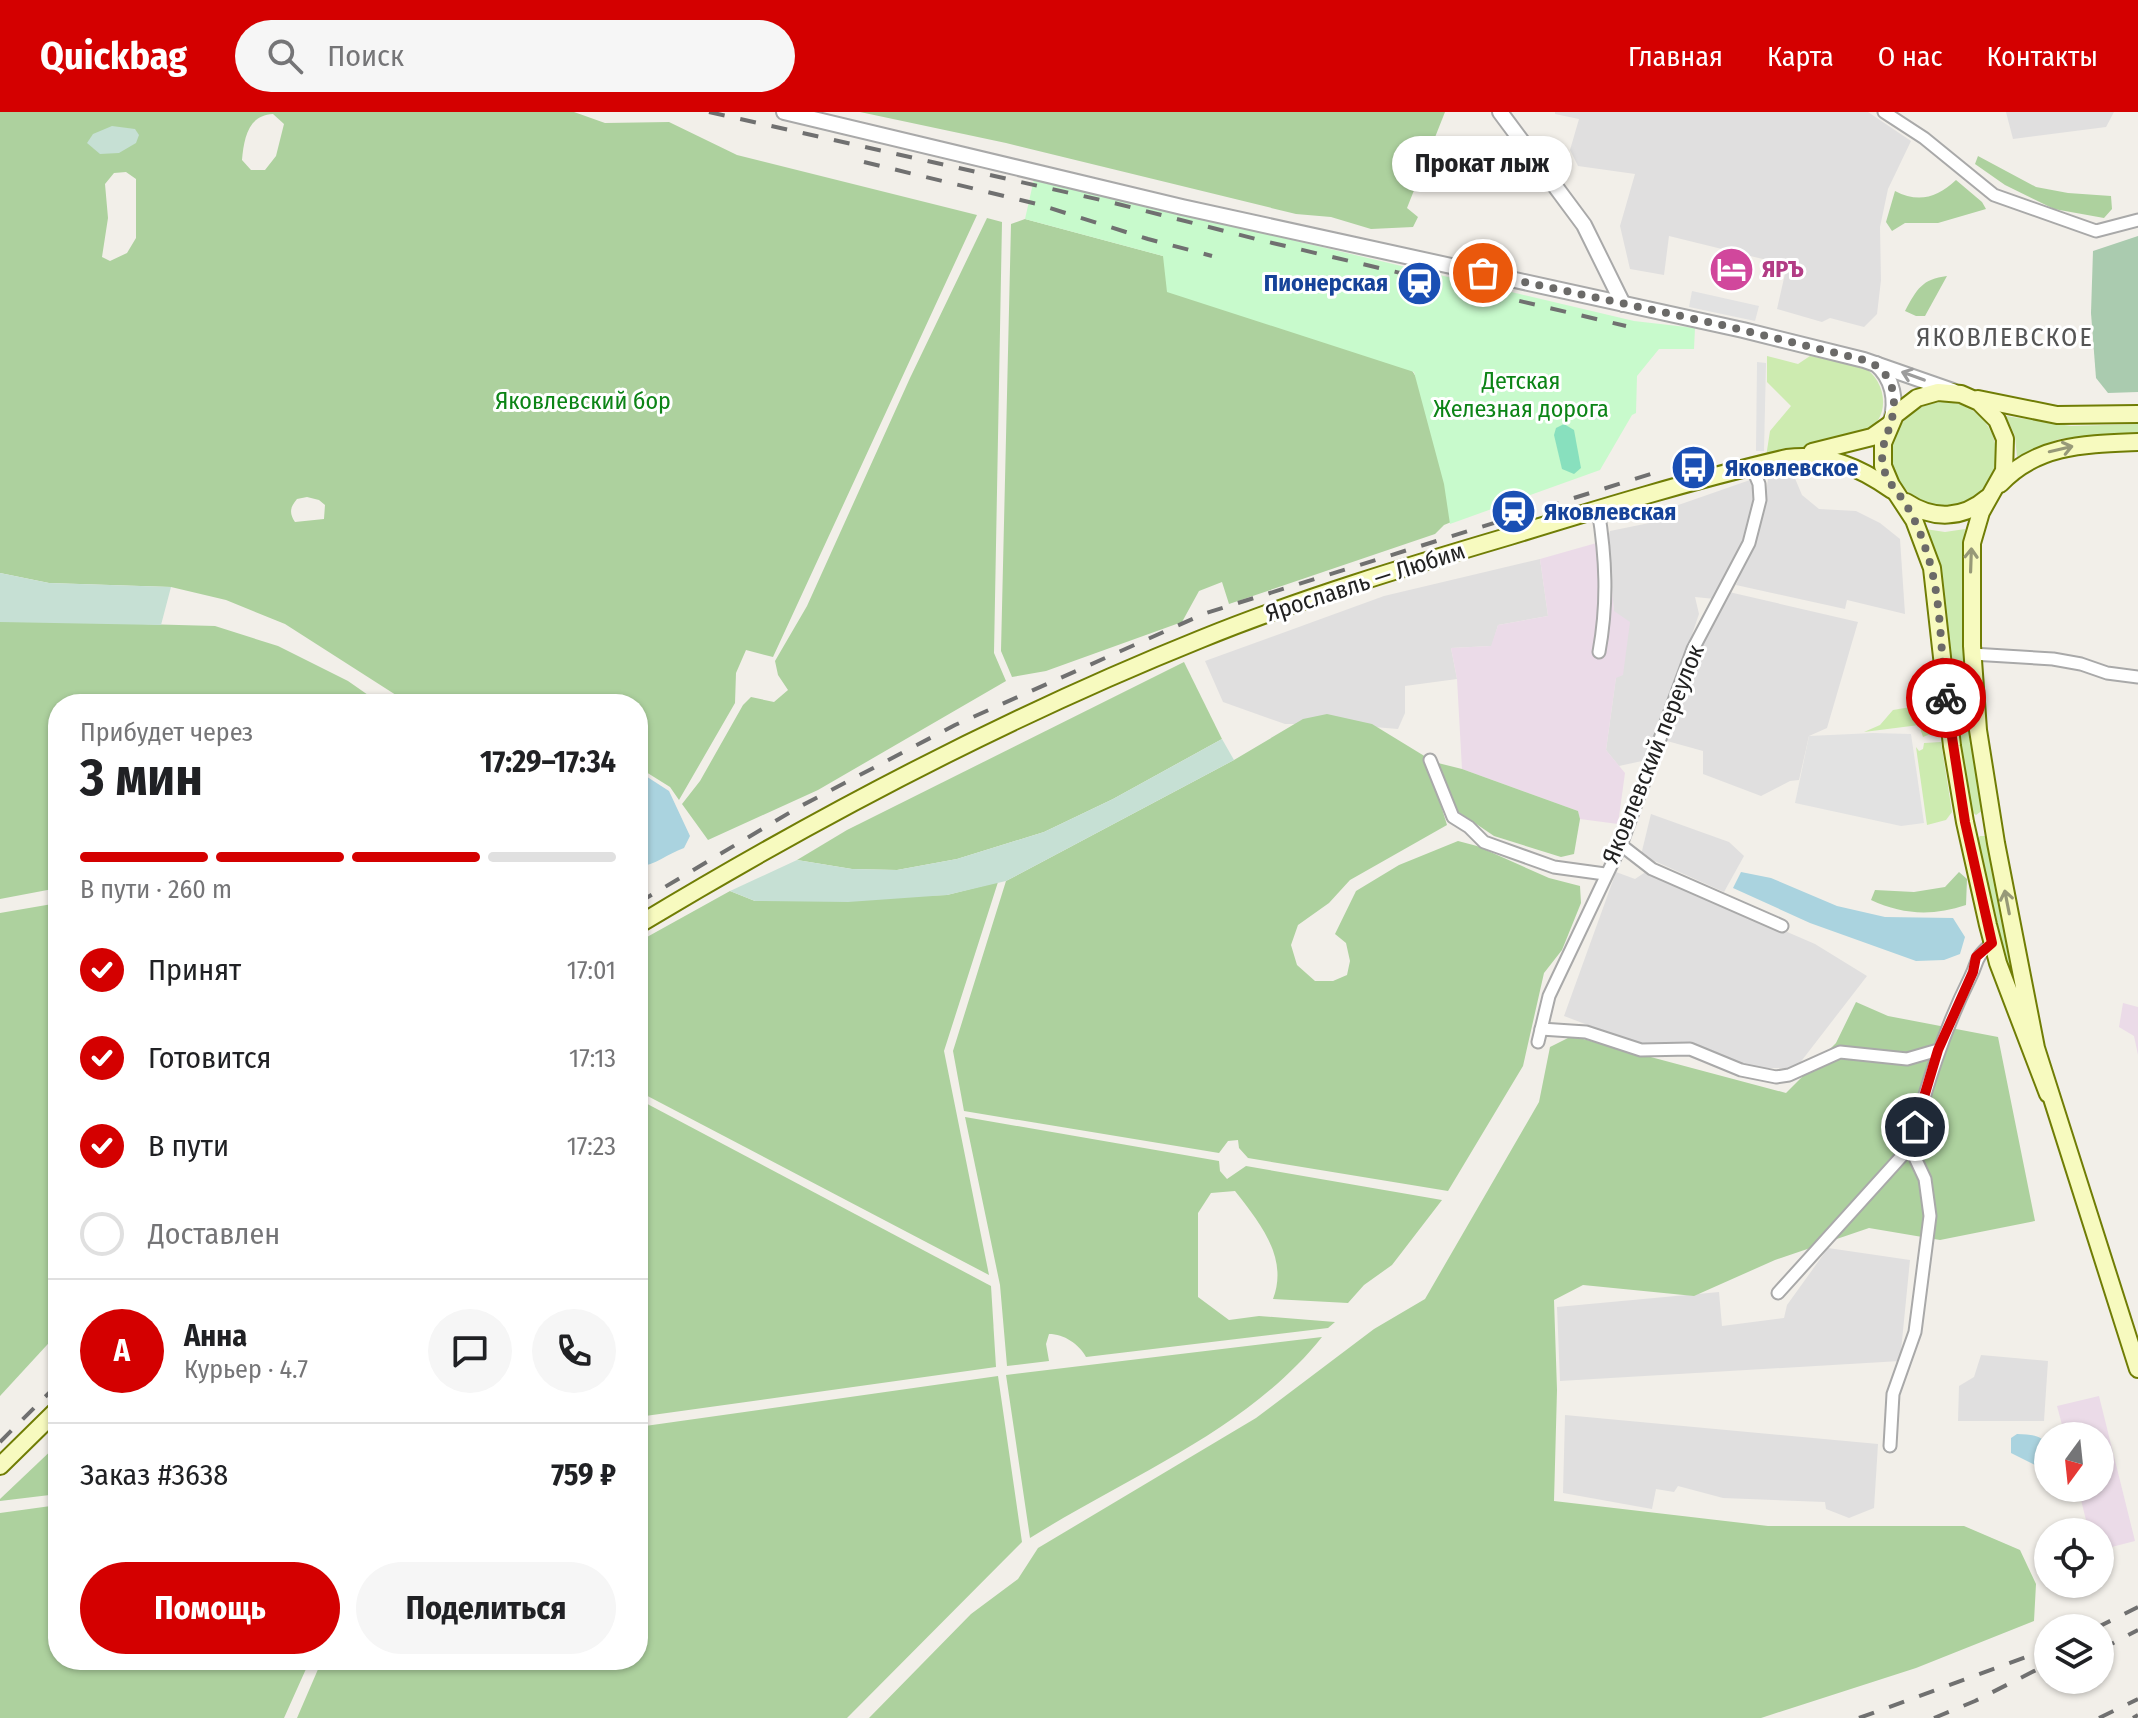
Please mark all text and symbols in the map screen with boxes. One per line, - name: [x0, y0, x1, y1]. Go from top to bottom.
- search box: [235, 20, 795, 92]
- text: Quickbag: [40, 33, 187, 79]
- icon: search: [263, 34, 307, 78]
- text: Поиск: [327, 38, 404, 74]
- text: Главная: [1628, 40, 1723, 73]
- text: Карта: [1767, 40, 1834, 73]
- text: О нас: [1878, 40, 1943, 73]
- text: Контакты: [1987, 40, 2098, 73]
- callout: Прокат лыж: [1393, 137, 1573, 193]
- text: Прокат лыж: [1415, 148, 1549, 179]
- pin: [1449, 239, 1517, 307]
- hotel icon: ЯРЪ: [1707, 245, 1755, 293]
- icon: bag: [1461, 251, 1505, 295]
- place label: ЯРЪ: [1762, 255, 1804, 283]
- station icon: Пионерская: [1395, 259, 1443, 307]
- place label: Пионерская: [1264, 269, 1388, 297]
- district label: ЯКОВЛЕВСКОЕ: [1916, 322, 2094, 353]
- park label: Детская Железная дорога: [1433, 367, 1609, 423]
- one-way arrow: [1901, 367, 1926, 382]
- park label: Яковлевский бор: [495, 387, 671, 415]
- one-way arrow: [2048, 441, 2073, 456]
- bus stop icon: Яковлевское: [1670, 444, 1718, 492]
- place label: Яковлевское: [1725, 454, 1858, 482]
- station icon: Яковлевская: [1489, 488, 1537, 536]
- place label: Яковлевская: [1544, 498, 1676, 526]
- street label: Ярославль — Любим: [1262, 537, 1468, 627]
- one-way arrow: [1964, 547, 1979, 574]
- street label: Яковлевский переулок: [1596, 640, 1710, 868]
- courier: [1906, 658, 1986, 738]
- icon: bike: [1924, 676, 1968, 720]
- text: Прибудет через: [80, 717, 253, 748]
- text: 17:29–17:34: [480, 744, 616, 780]
- text: 3 мин: [80, 746, 203, 809]
- text: В пути · 260 m: [80, 874, 232, 905]
- one-way arrow: [1999, 890, 2014, 916]
- icon: check: [80, 948, 124, 992]
- text: Принят: [148, 952, 241, 988]
- text: 17:01: [567, 955, 616, 986]
- icon: check: [80, 1036, 124, 1080]
- text: Готовится: [148, 1040, 271, 1076]
- text: 17:13: [569, 1043, 616, 1074]
- pin: [1881, 1093, 1949, 1161]
- icon: home: [1893, 1105, 1937, 1149]
- icon: check: [80, 1124, 124, 1168]
- text: В пути: [148, 1128, 229, 1164]
- text: 17:23: [567, 1131, 616, 1162]
- text: Доставлен: [148, 1216, 280, 1252]
- button: chat: [428, 1309, 512, 1393]
- button: phone: [532, 1309, 616, 1393]
- text: Анна: [184, 1318, 247, 1354]
- text: А: [114, 1333, 130, 1369]
- text: Курьер · 4.7: [184, 1354, 308, 1385]
- north arrow: [2034, 1422, 2114, 1502]
- map controls: [2034, 1422, 2114, 1694]
- text: Заказ #3638: [80, 1457, 228, 1493]
- text: 759 ₽: [551, 1457, 616, 1493]
- button: locate: [2034, 1518, 2114, 1598]
- button: Помощь: [80, 1562, 340, 1654]
- button: Поделиться: [356, 1562, 616, 1654]
- button: layers: [2034, 1614, 2114, 1694]

